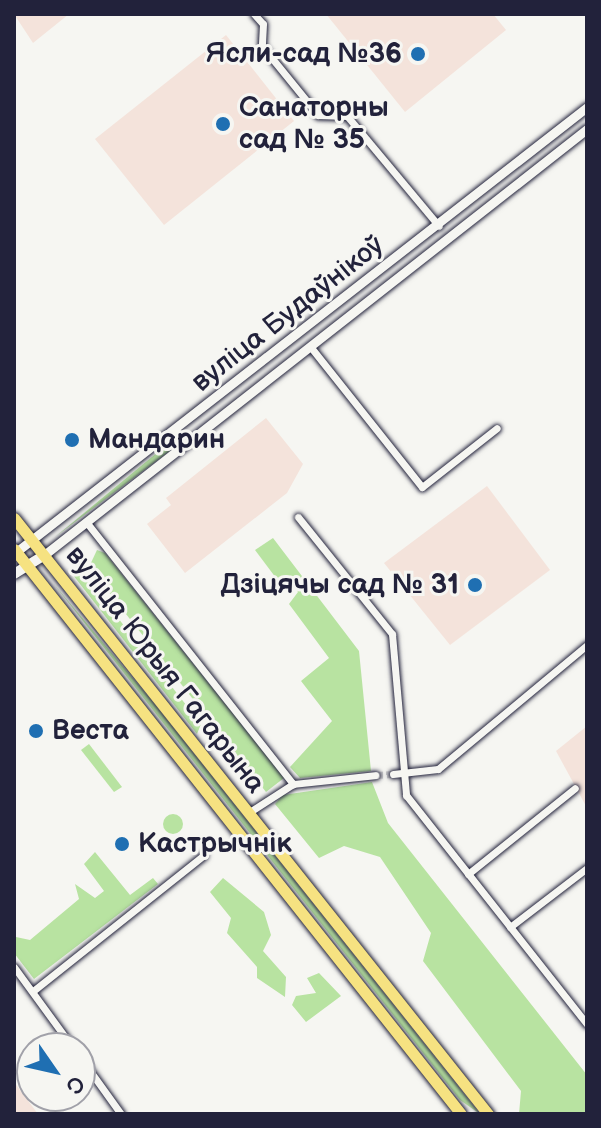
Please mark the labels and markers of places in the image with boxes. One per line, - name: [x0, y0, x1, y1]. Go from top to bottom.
- place label: Ясли-сад №36: [206, 37, 402, 71]
- marker: Ясли-сад №36: [409, 45, 427, 63]
- place label: Санаторны сад № 35: [239, 91, 389, 157]
- marker: Санаторны сад № 35: [214, 115, 232, 133]
- place label: Мандарин: [88, 423, 225, 457]
- marker: Мандарин: [63, 431, 81, 449]
- place label: Дзіцячы сад № 31: [221, 568, 459, 602]
- marker: Дзіцячы сад № 31: [466, 576, 484, 594]
- place label: Веста: [52, 714, 129, 748]
- marker: Веста: [27, 722, 45, 740]
- place label: Кастрычнік: [138, 827, 292, 861]
- marker: Кастрычнік: [113, 835, 131, 853]

